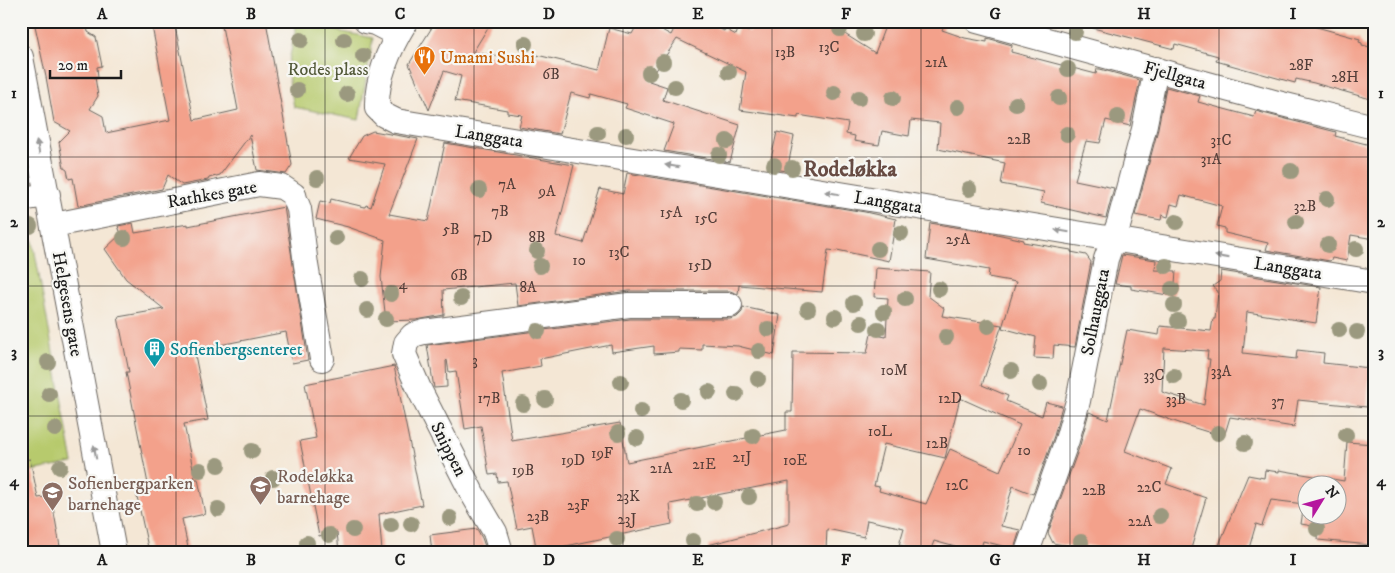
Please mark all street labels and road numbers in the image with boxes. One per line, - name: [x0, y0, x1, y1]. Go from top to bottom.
- street label: Fjellgata: [1141, 57, 1209, 95]
- street label: Langgata: [453, 121, 525, 153]
- street label: Rathkes gate: [166, 176, 259, 214]
- street label: Langgata: [852, 187, 924, 219]
- street label: Helgesens gate: [47, 250, 87, 358]
- street label: Langgata: [1252, 253, 1324, 285]
- street label: Solhauggata: [1077, 267, 1115, 357]
- street label: Snippen: [425, 418, 471, 481]

